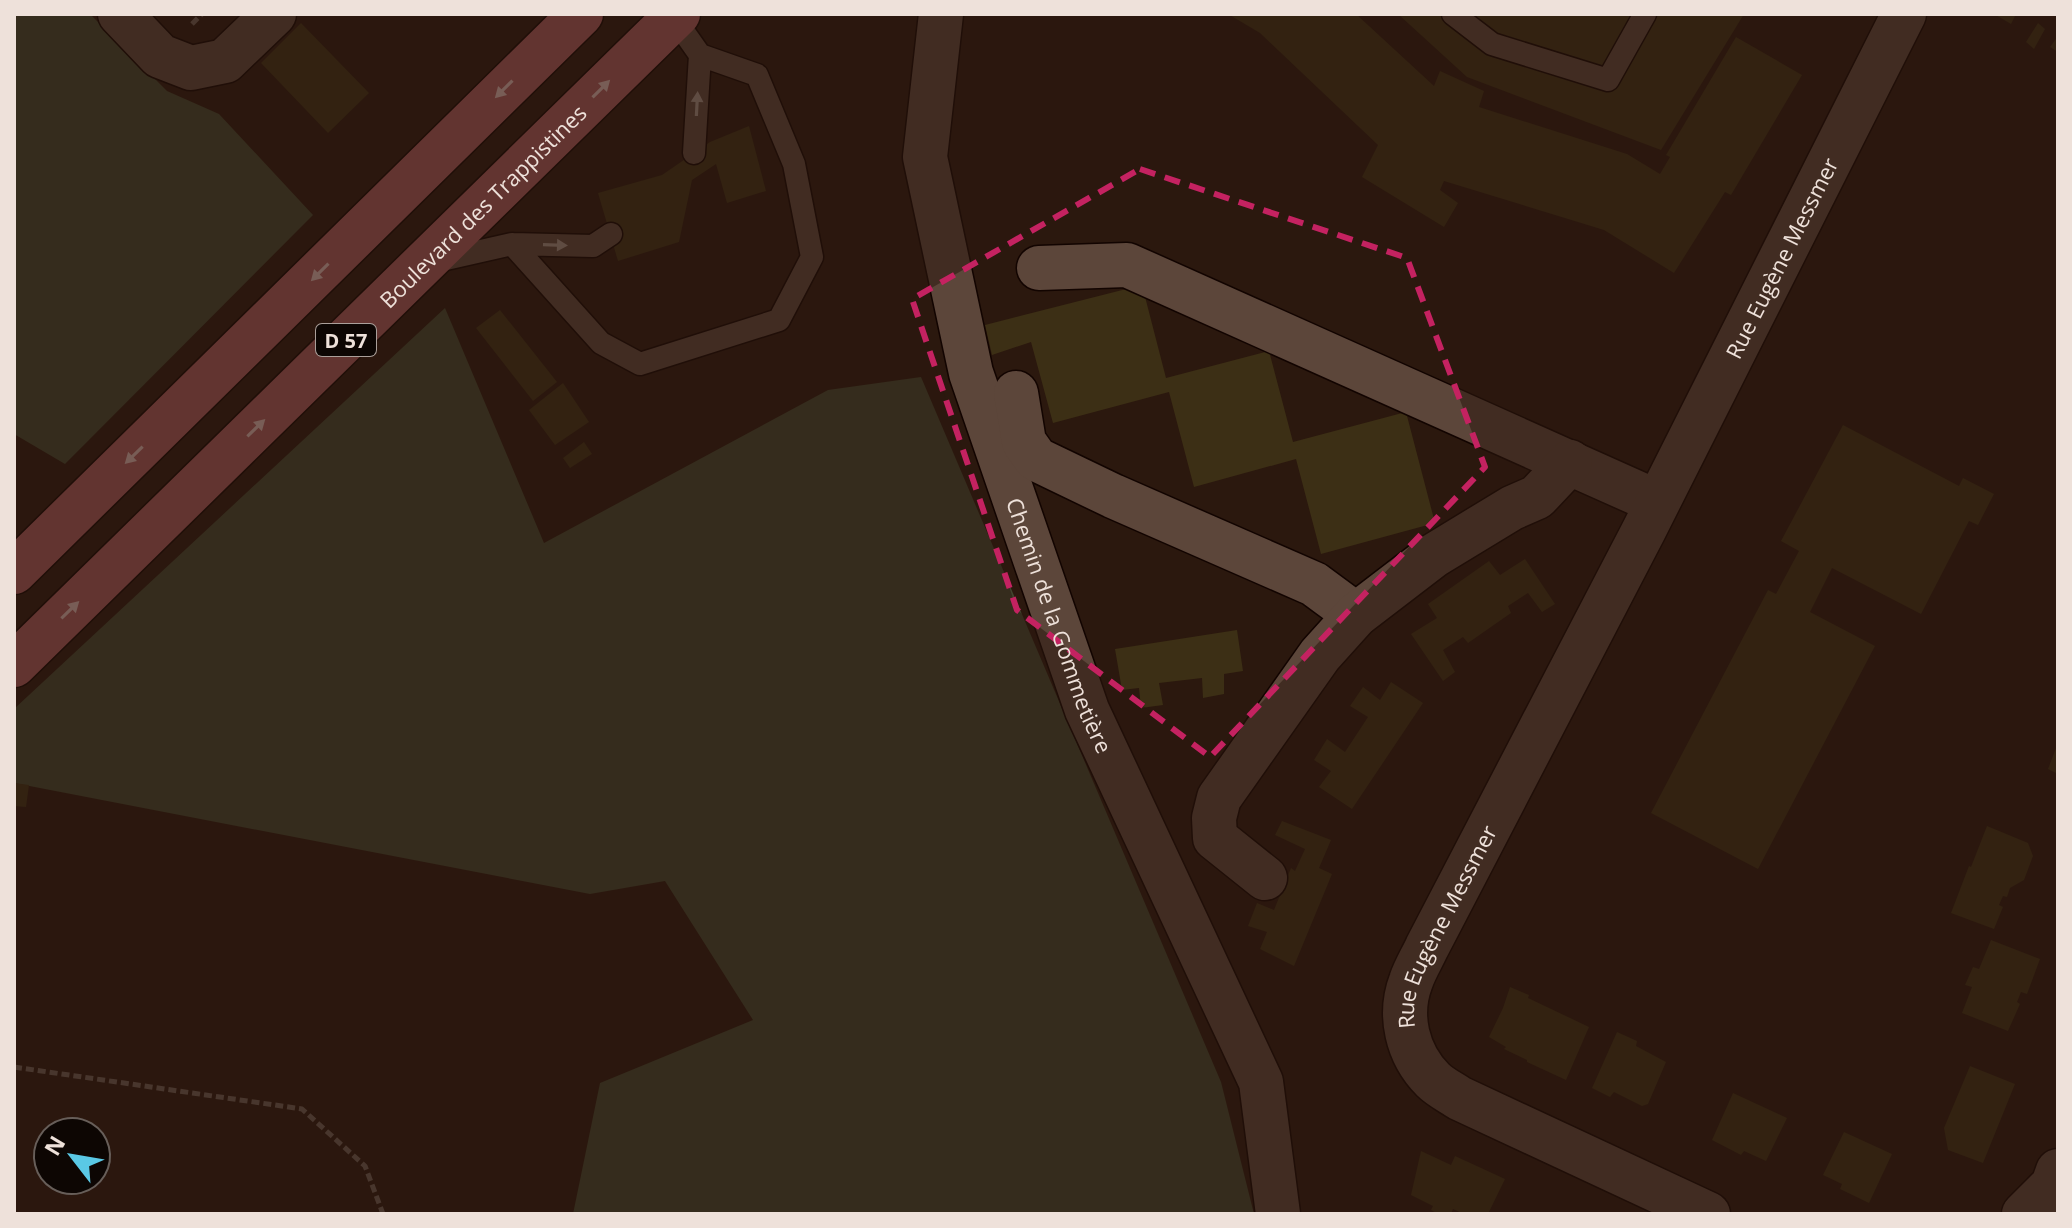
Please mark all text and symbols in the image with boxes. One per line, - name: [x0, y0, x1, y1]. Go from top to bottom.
- one-way arrow: [495, 80, 514, 99]
- one-way arrow: [591, 80, 610, 99]
- one-way arrow: [691, 91, 704, 116]
- street label: Boulevard des Trappistines: [373, 98, 592, 314]
- street label: Rue Eugène Messmer: [1718, 152, 1844, 363]
- one-way arrow: [543, 238, 568, 251]
- one-way arrow: [311, 262, 329, 281]
- road number: D 57: [316, 324, 376, 356]
- one-way arrow: [246, 420, 265, 438]
- one-way arrow: [125, 445, 144, 463]
- street label: Chemin de la Gommetière: [1000, 493, 1120, 758]
- one-way arrow: [60, 601, 79, 620]
- street label: Rue Eugène Messmer: [1390, 820, 1503, 1030]
- north arrow: [32, 1116, 112, 1196]
- text: N: [37, 1130, 71, 1161]

